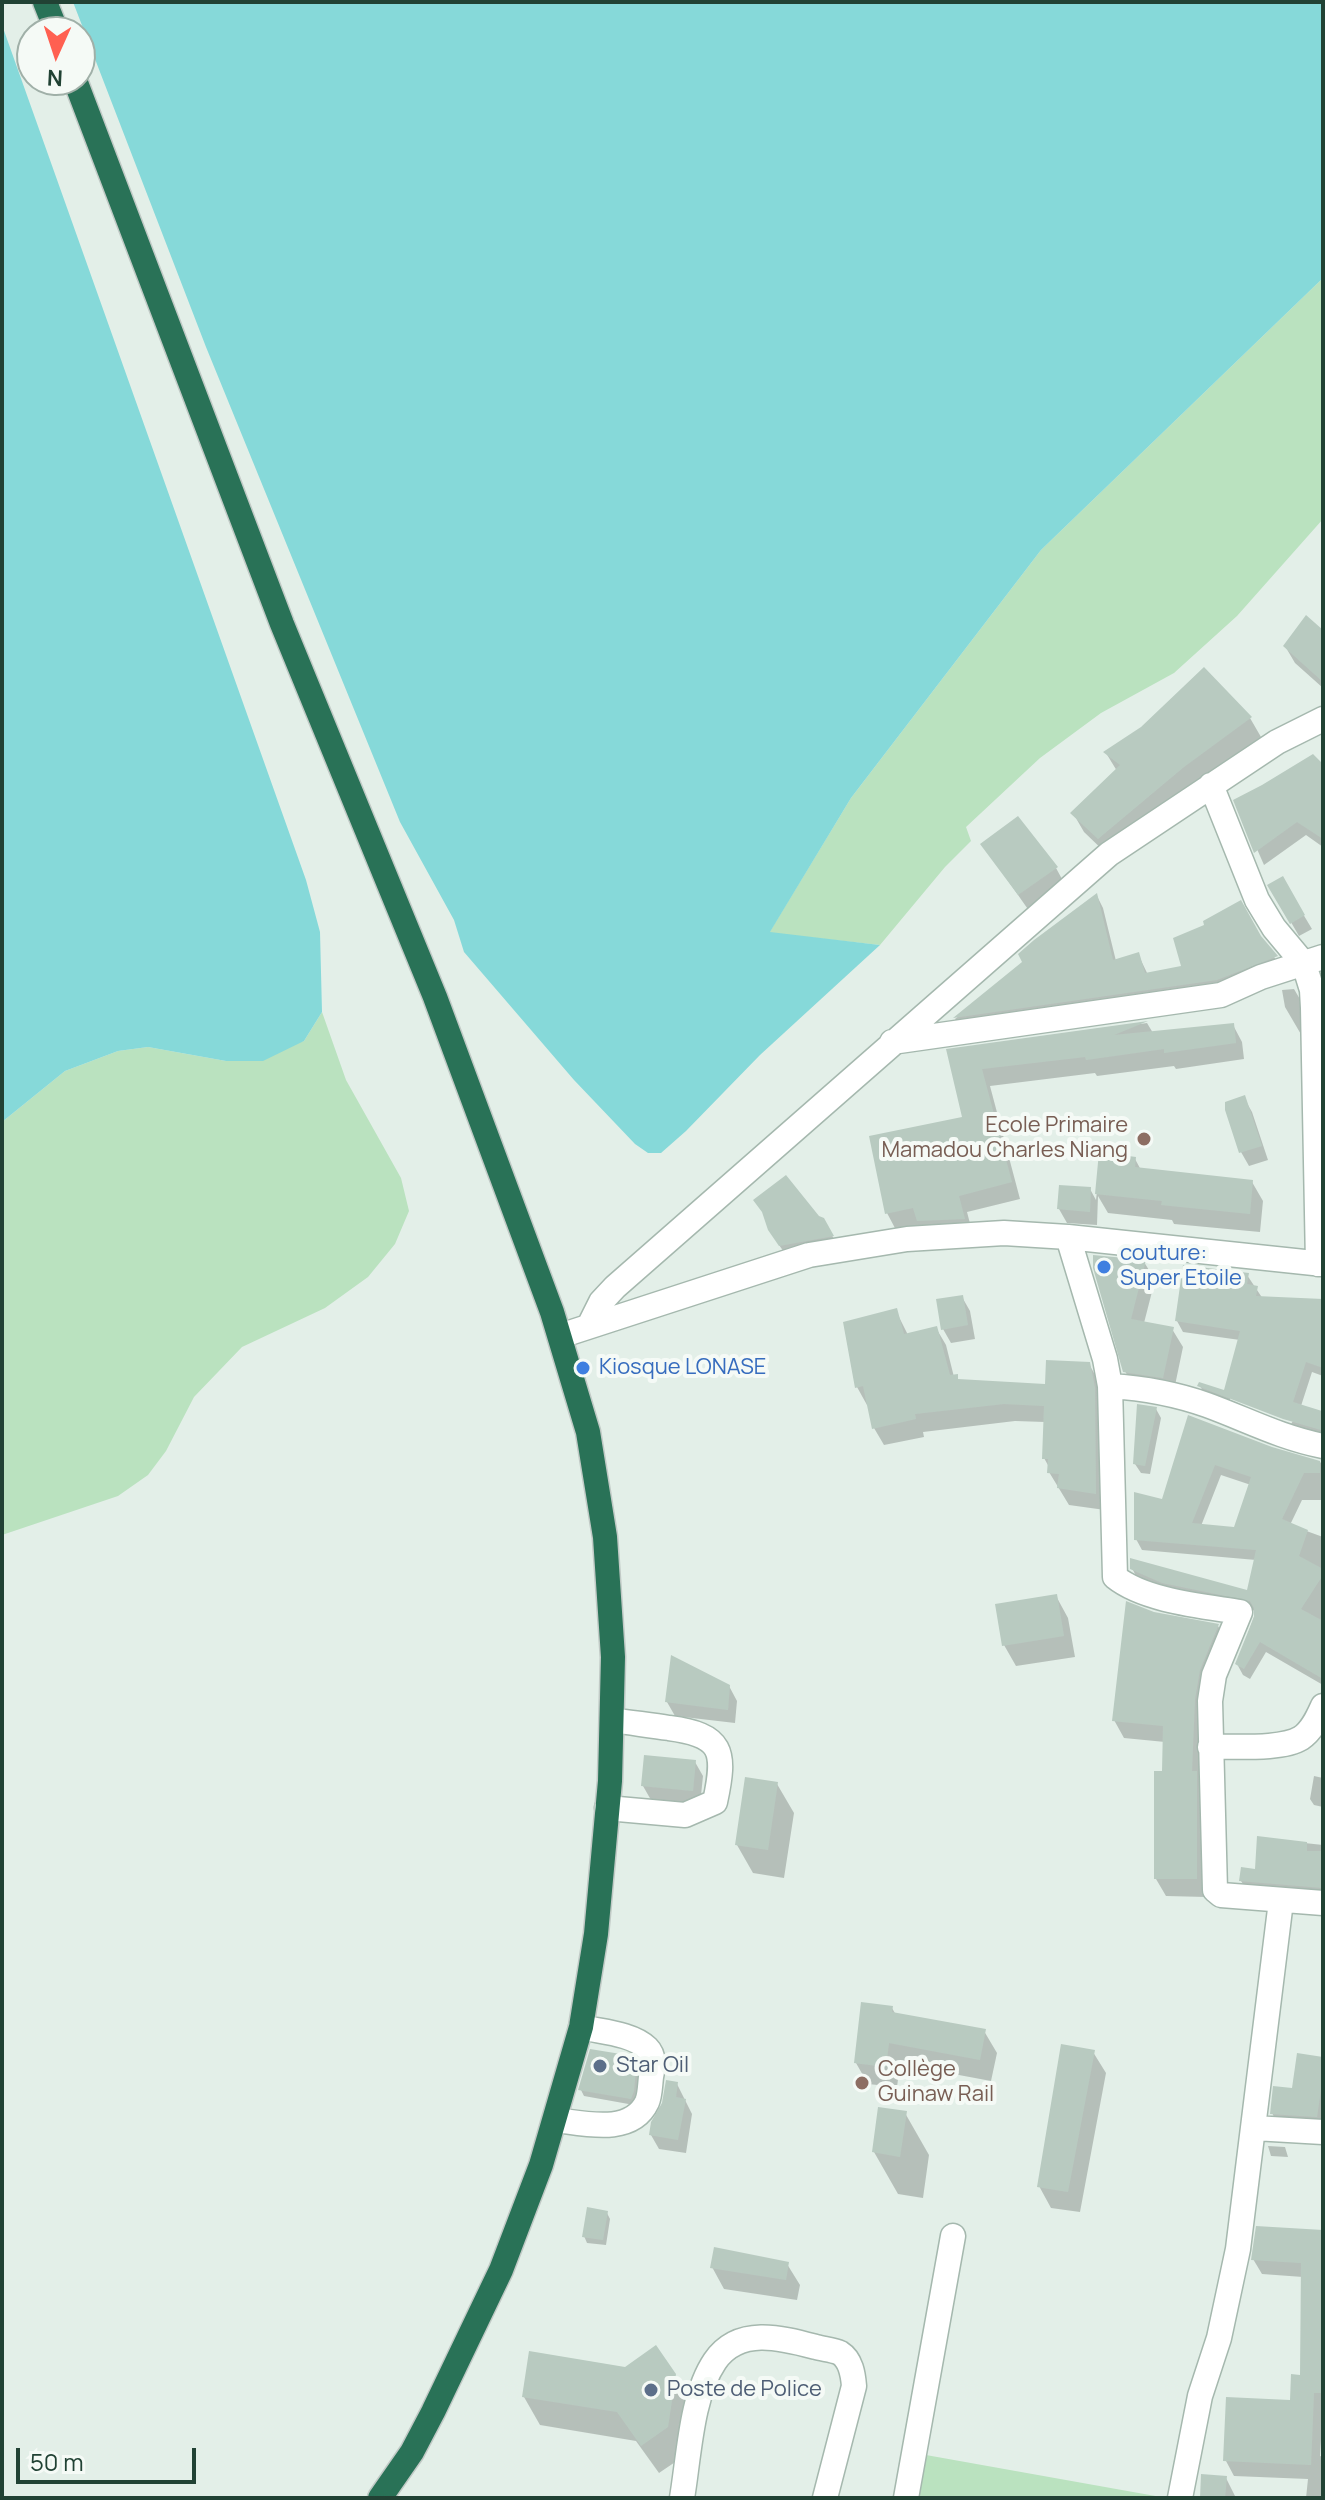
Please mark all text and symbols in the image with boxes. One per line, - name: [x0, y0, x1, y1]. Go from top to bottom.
- north arrow: [16, 16, 96, 96]
- text: N: [46, 63, 64, 93]
- place label: Ecole Primaire Mamadou Charles Niang: [881, 1113, 1128, 1164]
- marker: Ecole Primaire Mamadou Charles Niang: [1135, 1130, 1153, 1148]
- place label: couture: Super Etoile: [1120, 1241, 1242, 1292]
- marker: couture: Super Etoile: [1095, 1258, 1113, 1276]
- place label: Kiosque LONASE: [599, 1355, 766, 1381]
- marker: Kiosque LONASE: [574, 1359, 592, 1377]
- place label: Star Oil: [616, 2053, 689, 2079]
- marker: Star Oil: [591, 2057, 609, 2075]
- place label: Collège Guinaw Rail: [878, 2057, 994, 2108]
- marker: Collège Guinaw Rail: [853, 2074, 871, 2092]
- place label: Poste de Police: [667, 2377, 822, 2403]
- marker: Poste de Police: [642, 2381, 660, 2399]
- scale bar: [20, 2432, 200, 2482]
- text: 50 m: [30, 2445, 84, 2478]

